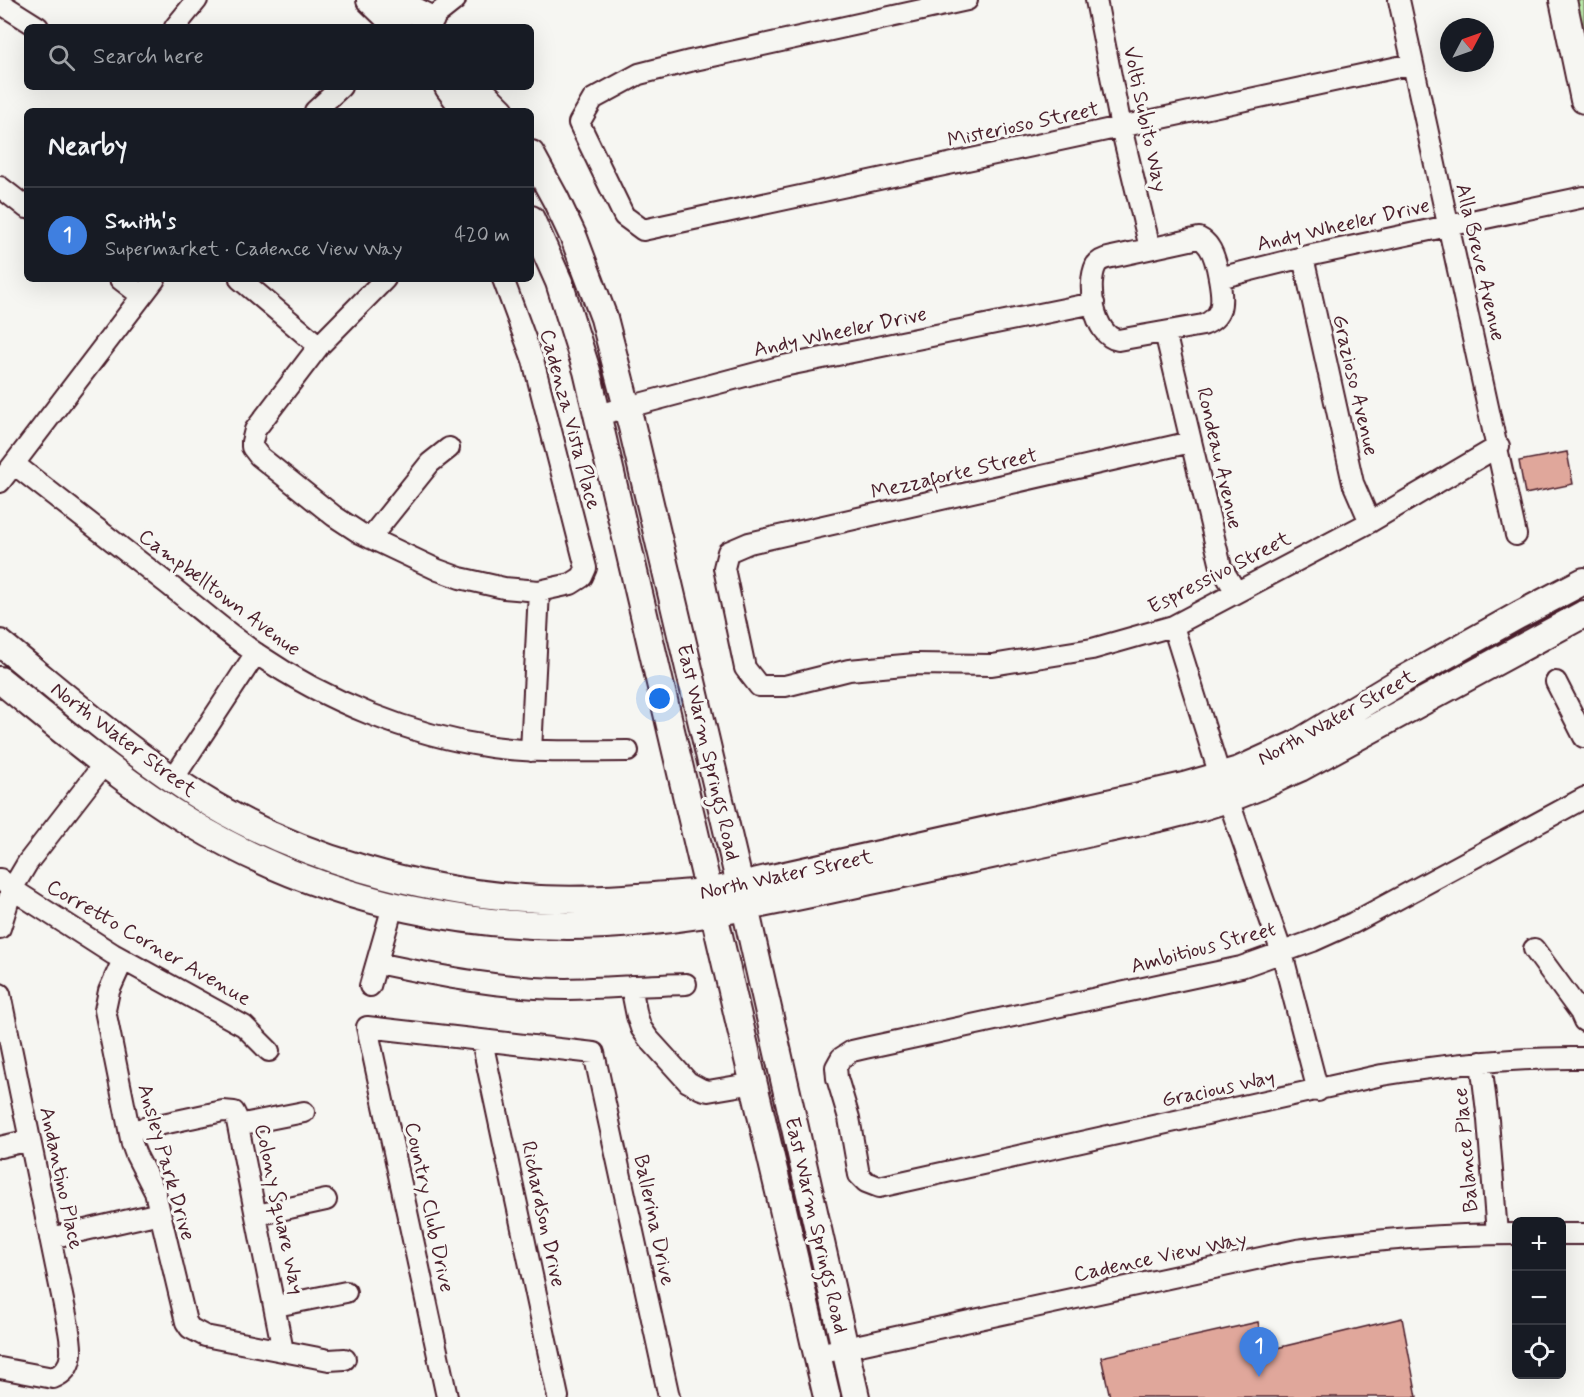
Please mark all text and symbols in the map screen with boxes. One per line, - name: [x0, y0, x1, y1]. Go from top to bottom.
- north arrow: [1440, 18, 1494, 72]
- search box: [24, 24, 534, 90]
- icon: search: [45, 41, 78, 74]
- text: Search here: [93, 43, 204, 71]
- street label: Volti Subito Way: [1116, 44, 1174, 195]
- street label: Misterioso Street: [945, 95, 1102, 155]
- text: Nearby: [48, 130, 127, 164]
- street label: Alla Breve Avenue: [1448, 181, 1512, 344]
- street label: Andy Wheeler Drive: [1254, 191, 1432, 258]
- text: Smith's: [105, 208, 176, 236]
- text: 1: [63, 222, 72, 249]
- text: 420 m: [454, 222, 510, 249]
- text: Supermarket · Cadence View Way: [105, 236, 402, 263]
- street label: Andy Wheeler Drive: [751, 300, 930, 364]
- street label: Grazioso Avenue: [1325, 312, 1385, 459]
- street label: Cadenza Vista Place: [532, 326, 608, 513]
- street label: Rondeau Avenue: [1189, 385, 1249, 532]
- street label: Mezzaforte Street: [868, 441, 1041, 509]
- street label: Campbelltown Avenue: [133, 523, 306, 663]
- street label: Espressivo Street: [1143, 524, 1296, 621]
- street label: East Warm Springs Road: [668, 641, 747, 864]
- street label: North Water Street: [1253, 663, 1421, 773]
- street label: North Water Street: [45, 676, 203, 804]
- your location: [645, 684, 674, 713]
- street label: North Water Street: [697, 843, 876, 907]
- street label: Corretto Corner Avenue: [41, 873, 256, 1013]
- street label: Ambitious Street: [1127, 915, 1279, 981]
- street label: Gracious Way: [1159, 1063, 1277, 1115]
- street label: Ansley Park Drive: [130, 1081, 202, 1244]
- street label: Balance Place: [1447, 1086, 1485, 1213]
- street label: Andantino Place: [32, 1104, 90, 1252]
- street label: East Warm Springs Road: [776, 1114, 855, 1337]
- street label: Country Club Drive: [397, 1120, 461, 1295]
- street label: Colony Square Way: [247, 1121, 311, 1297]
- street label: Richardson Drive: [514, 1139, 572, 1290]
- street label: Ballerina Drive: [626, 1152, 682, 1288]
- map controls: [1512, 1217, 1566, 1379]
- button: +: [1512, 1217, 1566, 1271]
- street label: Cadence View Way: [1071, 1225, 1249, 1289]
- button: −: [1512, 1271, 1566, 1325]
- button: locate: [1512, 1325, 1566, 1379]
- pin: 1: [1240, 1328, 1278, 1377]

